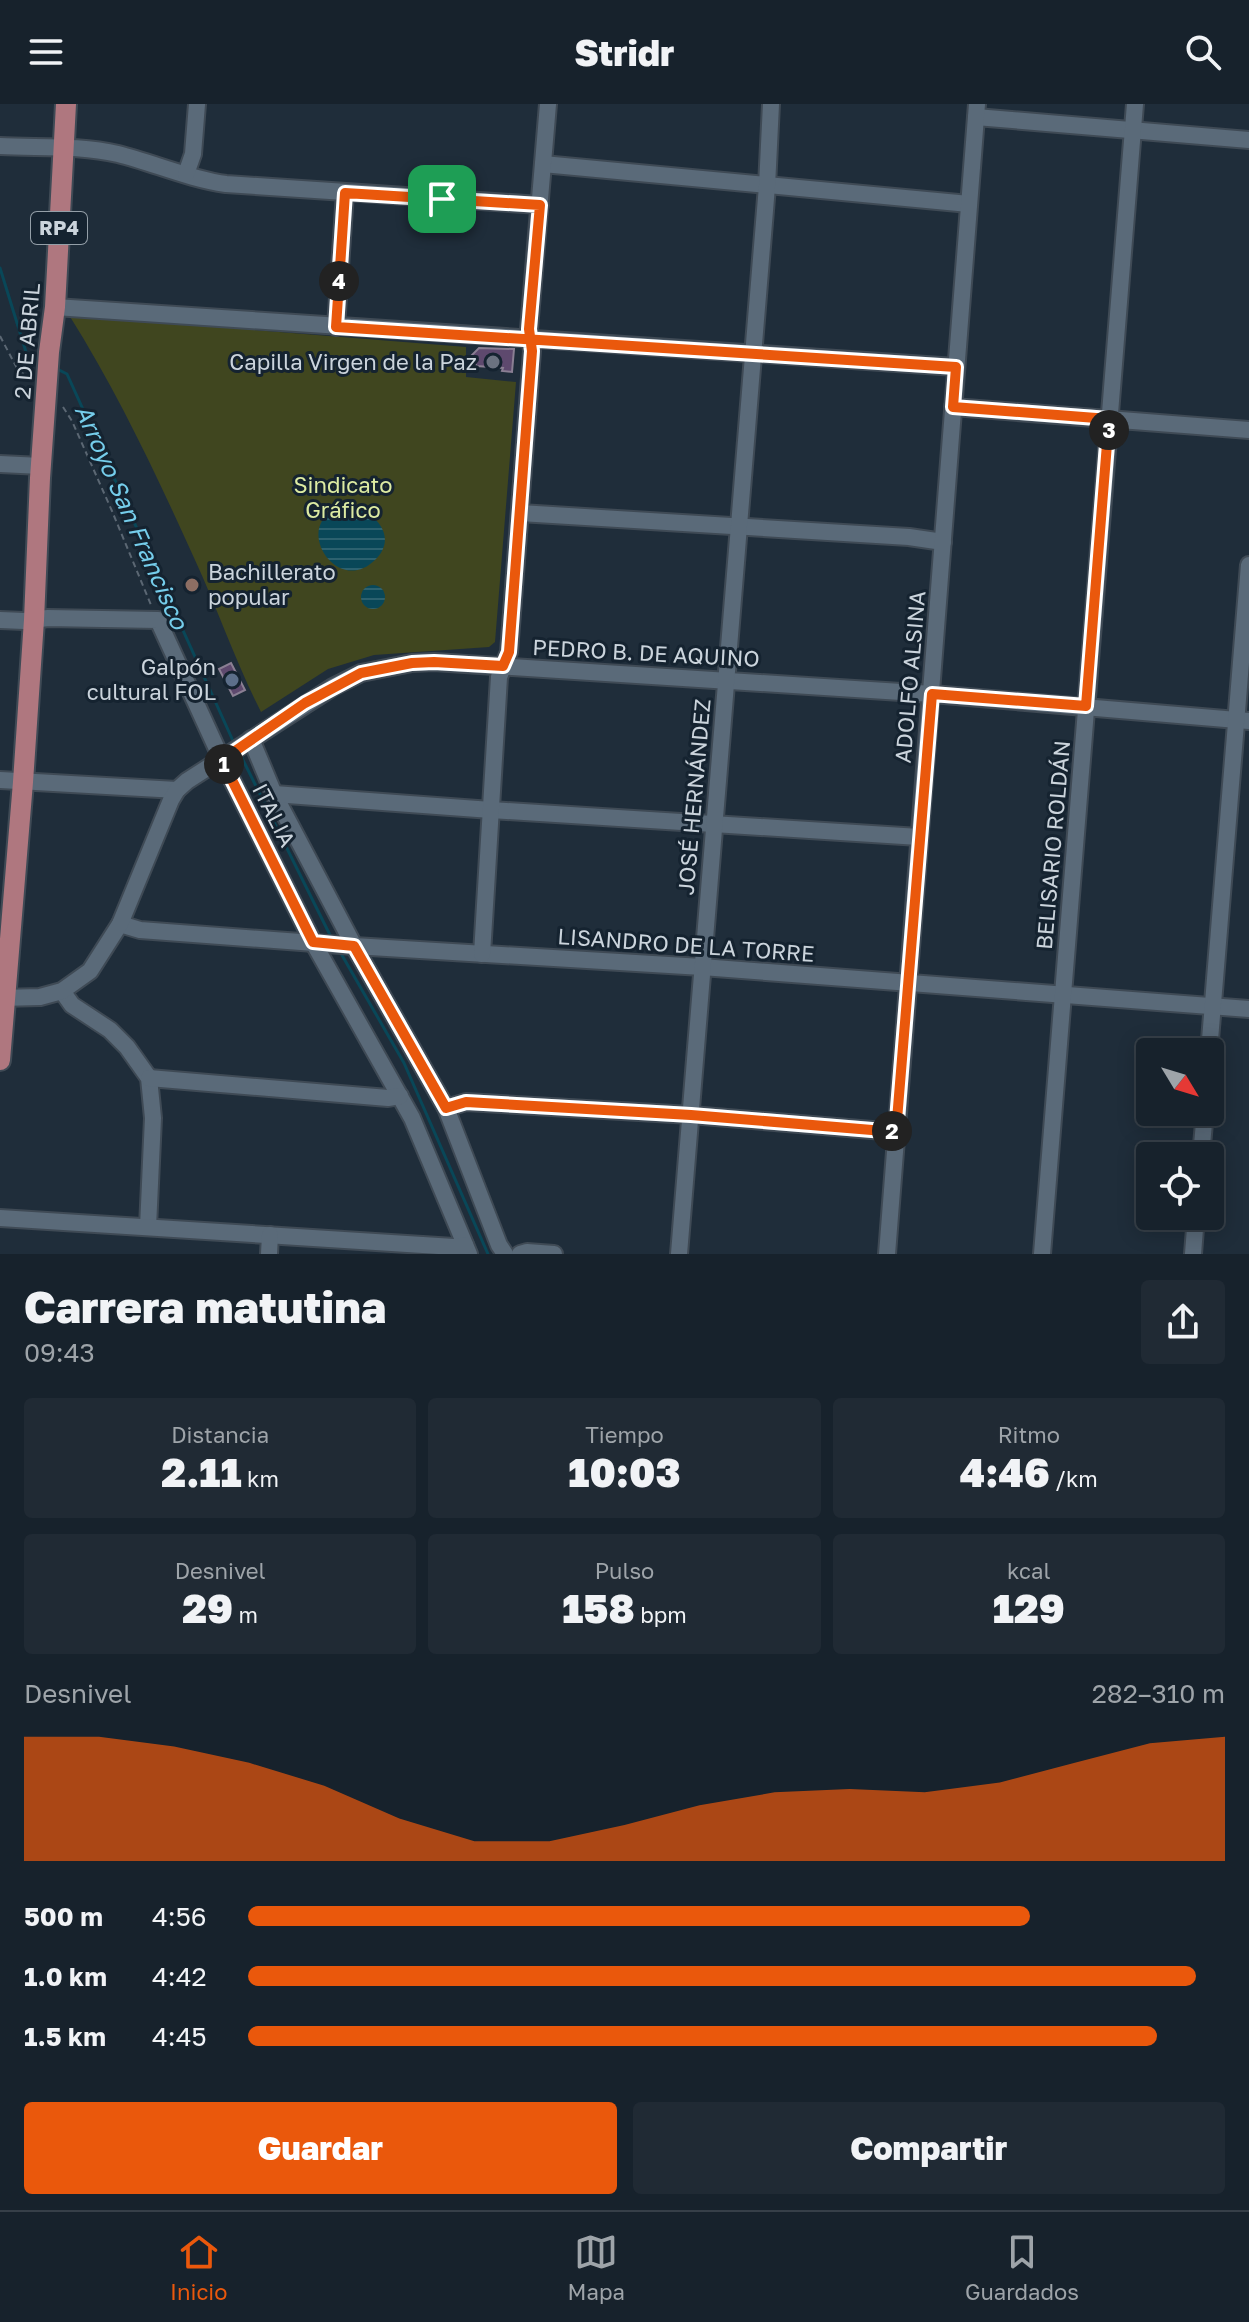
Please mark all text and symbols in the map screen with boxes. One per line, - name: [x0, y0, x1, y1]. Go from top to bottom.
- icon: menu: [24, 30, 68, 74]
- icon: search: [1181, 30, 1225, 74]
- text: Stridr: [575, 31, 674, 74]
- pin: [408, 165, 476, 233]
- icon: arrive: [420, 177, 464, 221]
- road number: RP4: [31, 212, 87, 244]
- pin: 4: [319, 261, 359, 301]
- text: 4: [332, 267, 346, 294]
- street label: 2 DE ABRIL: [8, 281, 45, 400]
- place label: Capilla Virgen de la Paz: [229, 348, 477, 375]
- marker: Capilla Virgen de la Paz: [484, 353, 502, 371]
- water label: Arroyo San Francisco: [69, 400, 196, 635]
- pin: 3: [1089, 410, 1129, 450]
- text: 3: [1102, 416, 1116, 443]
- park label: Sindicato Gráfico: [293, 471, 393, 523]
- place label: Bachillerato popular: [208, 558, 336, 610]
- marker: Bachillerato popular: [183, 576, 201, 594]
- street label: ADOLFO ALSINA: [889, 589, 931, 764]
- street label: PEDRO B. DE AQUINO: [532, 633, 760, 672]
- place label: Galpón cultural FOL: [87, 653, 216, 705]
- marker: Galpón cultural FOL: [223, 671, 241, 689]
- street label: JOSÉ HERNÁNDEZ: [671, 698, 716, 896]
- street label: BELISARIO ROLDÁN: [1030, 739, 1075, 951]
- pin: 1: [204, 744, 244, 784]
- text: 1: [218, 750, 230, 777]
- street label: ITALIA: [247, 778, 302, 851]
- street label: LISANDRO DE LA TORRE: [557, 922, 815, 967]
- north arrow: [1136, 1038, 1224, 1126]
- map controls: [1136, 1038, 1224, 1230]
- pin: 2: [872, 1111, 912, 1151]
- text: 2: [885, 1117, 899, 1144]
- button: locate: [1136, 1142, 1224, 1230]
- text: Carrera matutina: [24, 1280, 386, 1333]
- button: share: [1141, 1280, 1225, 1364]
- text: 09:43: [24, 1337, 95, 1368]
- text: Distancia: [171, 1421, 269, 1448]
- text: Tiempo: [585, 1421, 664, 1448]
- text: Ritmo: [998, 1421, 1060, 1448]
- text: 2.11: [161, 1448, 242, 1496]
- text: 10:03: [568, 1448, 681, 1496]
- text: 4:46: [960, 1448, 1050, 1496]
- text: km: [242, 1465, 279, 1492]
- text: /km: [1050, 1465, 1098, 1492]
- text: Desnivel: [175, 1557, 266, 1584]
- text: Pulso: [595, 1557, 654, 1584]
- text: kcal: [1007, 1557, 1051, 1584]
- text: 29: [182, 1584, 233, 1632]
- text: 158: [562, 1584, 635, 1632]
- text: 129: [993, 1584, 1065, 1632]
- text: m: [233, 1601, 258, 1628]
- text: bpm: [635, 1601, 687, 1628]
- text: Desnivel: [24, 1678, 131, 1709]
- text: 282–310 m: [1092, 1678, 1225, 1709]
- text: 500 m: [24, 1901, 103, 1932]
- text: 4:56: [152, 1901, 206, 1932]
- text: 1.0 km: [24, 1961, 107, 1992]
- text: 4:42: [152, 1961, 207, 1992]
- text: 1.5 km: [24, 2021, 106, 2052]
- text: 4:45: [152, 2021, 207, 2052]
- button: Guardar: [24, 2102, 617, 2194]
- button: Compartir: [633, 2102, 1225, 2194]
- tab: Inicio: [170, 2230, 227, 2305]
- tab: Mapa: [568, 2230, 625, 2305]
- tab: Guardados: [965, 2230, 1079, 2305]

